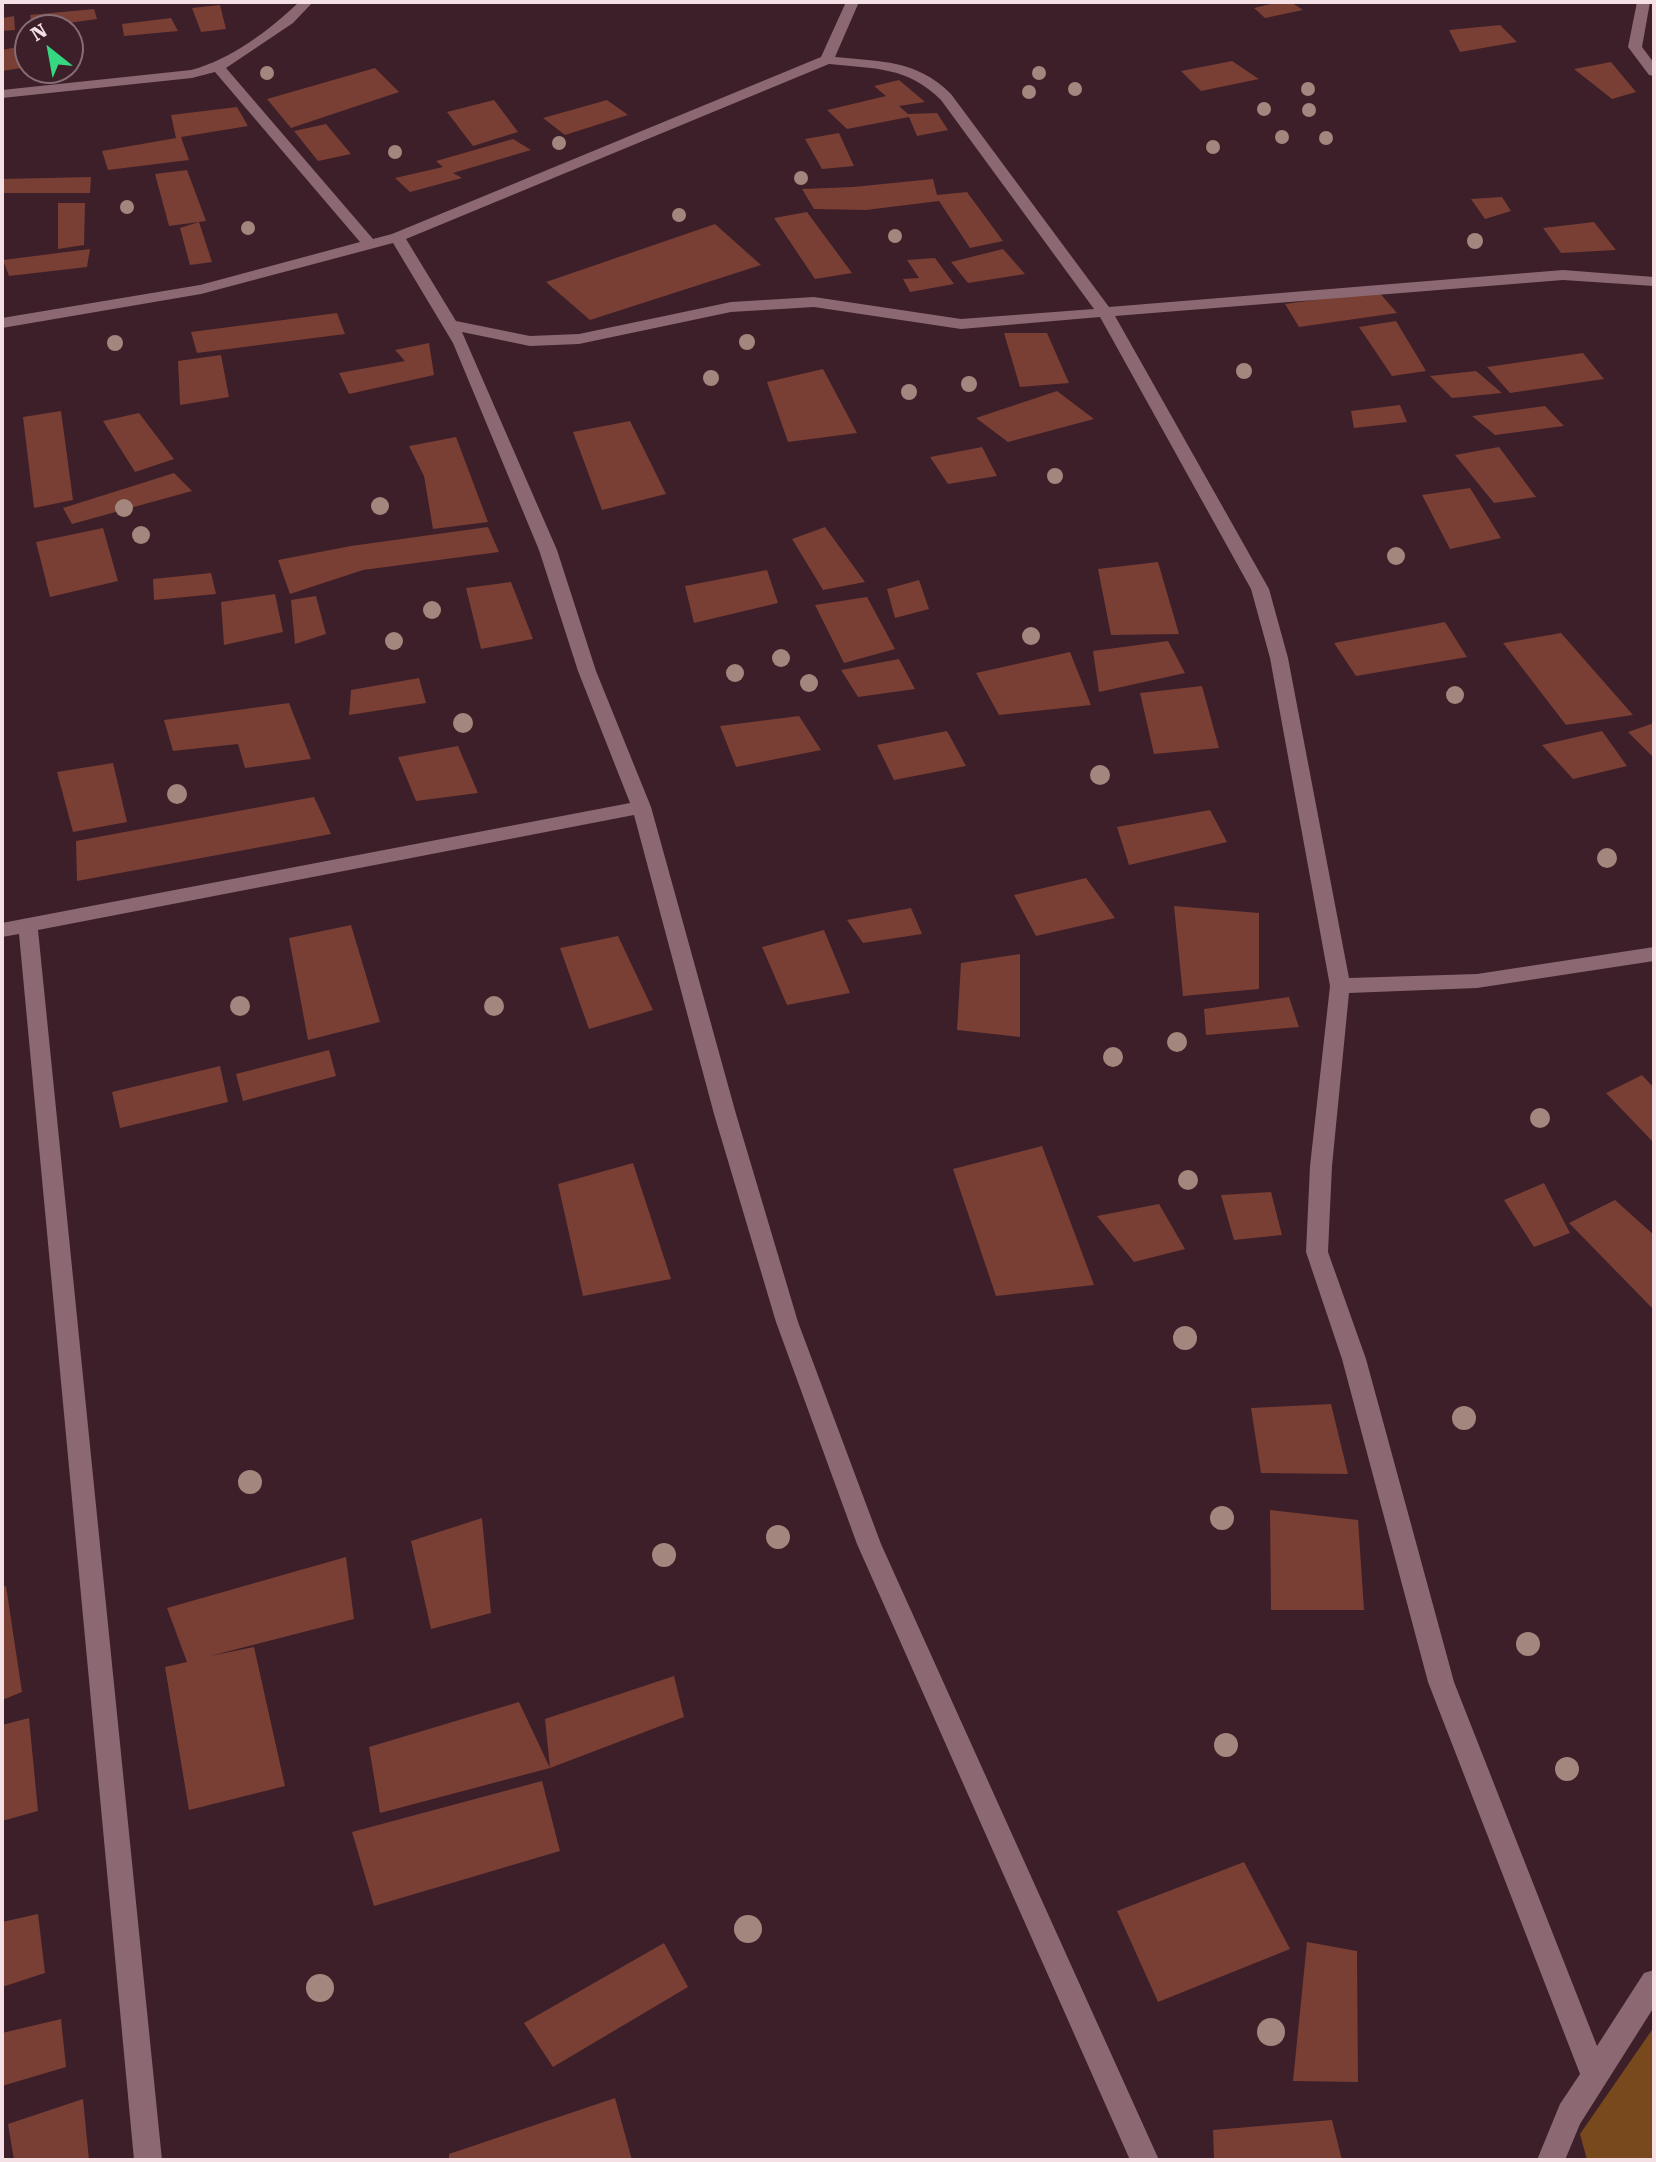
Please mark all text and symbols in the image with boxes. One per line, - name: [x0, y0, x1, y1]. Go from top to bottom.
- north arrow: [14, 14, 84, 84]
- text: N: [27, 19, 51, 46]

